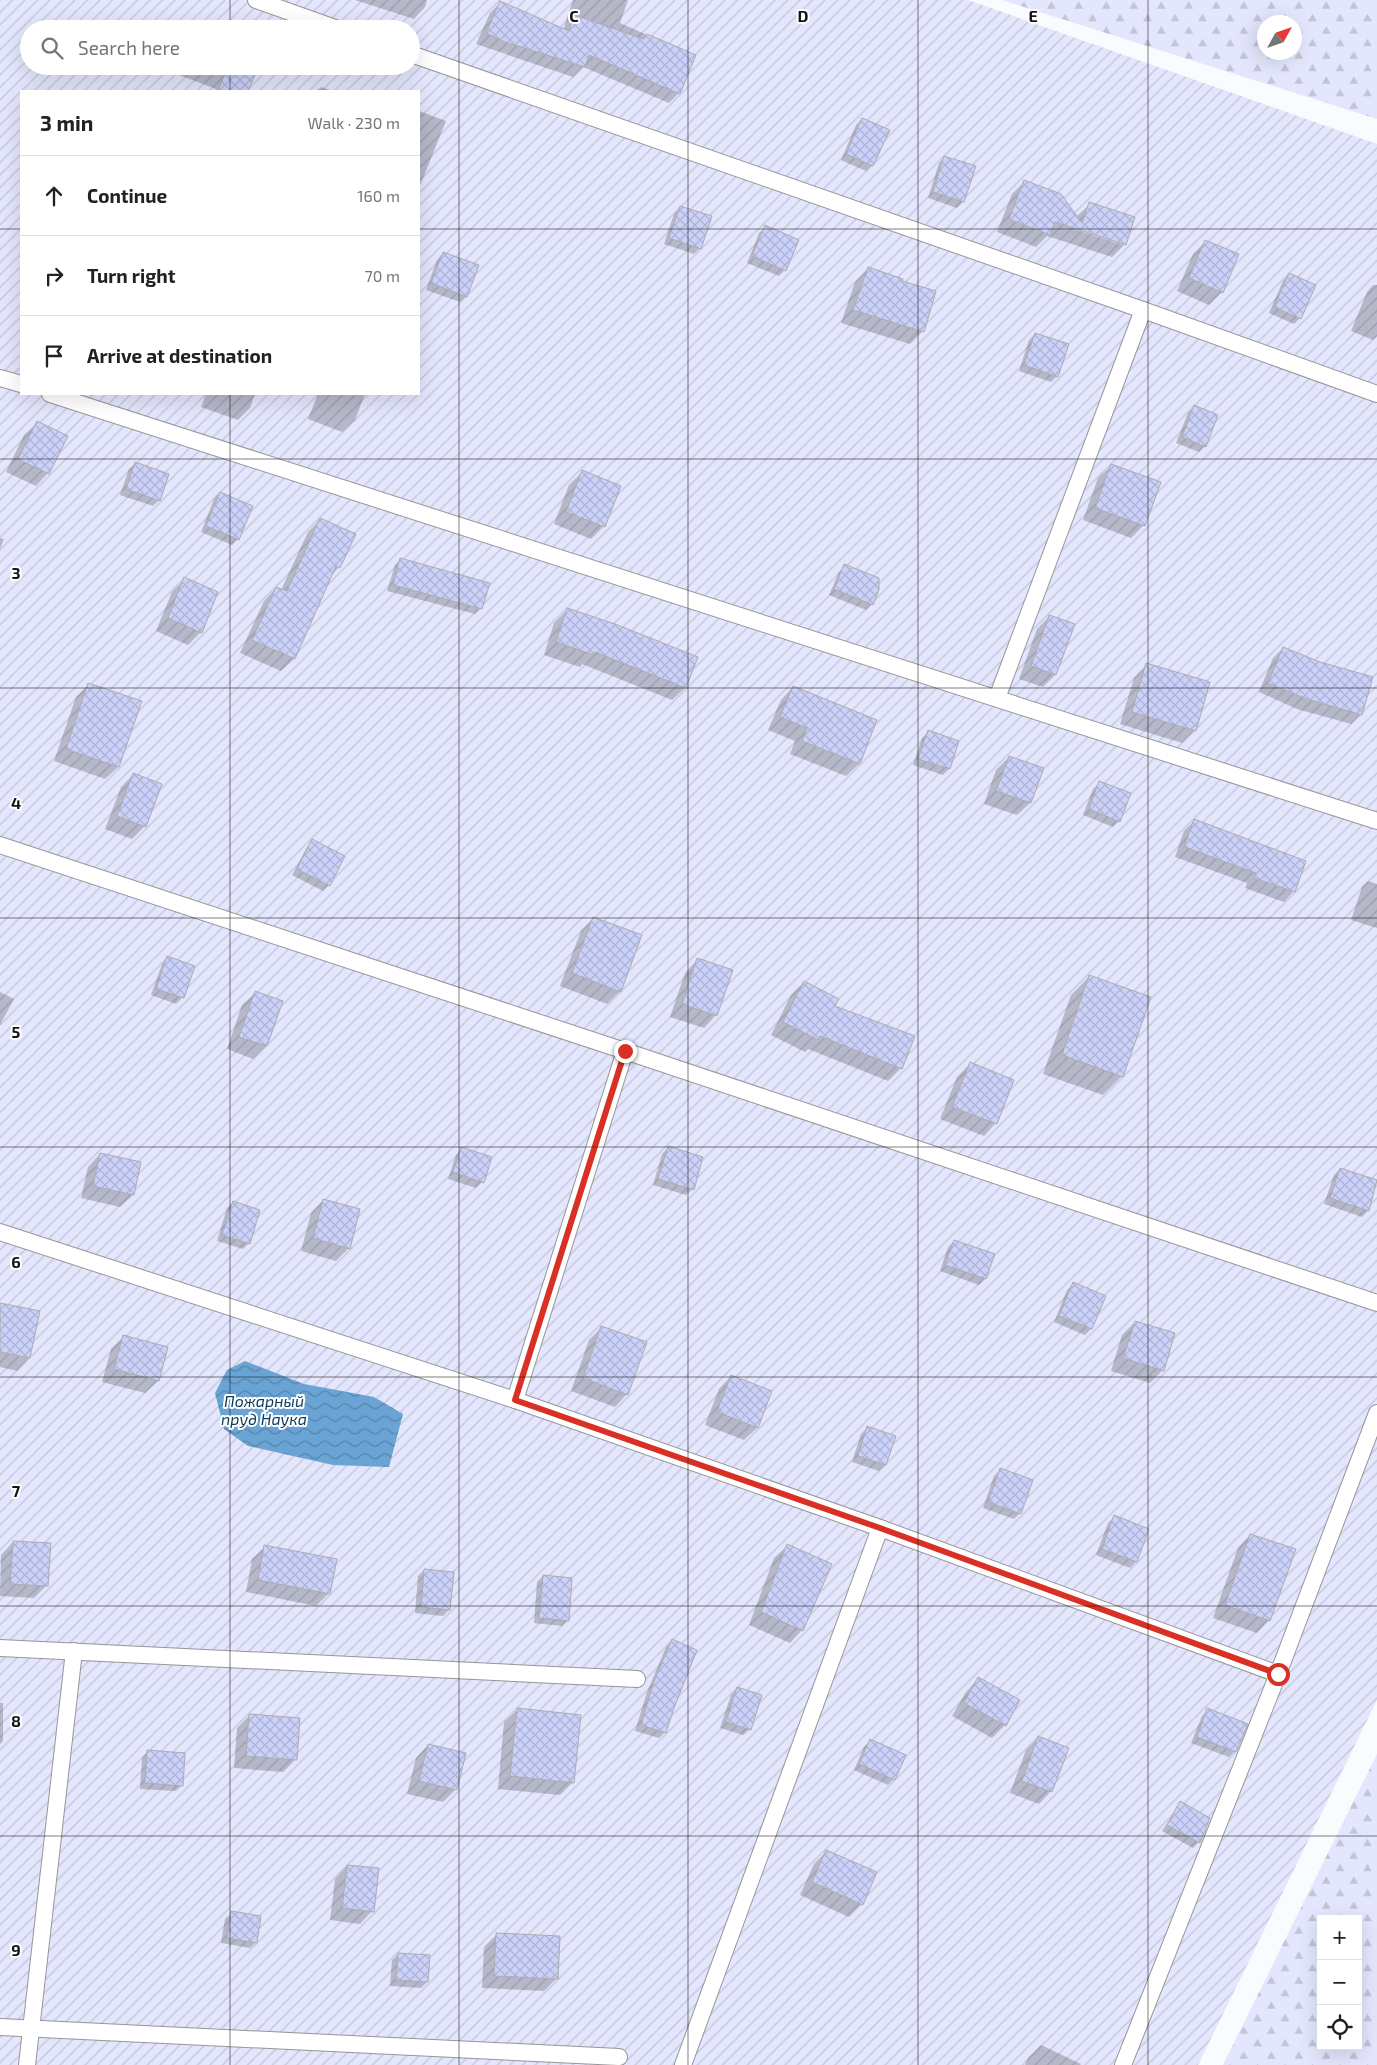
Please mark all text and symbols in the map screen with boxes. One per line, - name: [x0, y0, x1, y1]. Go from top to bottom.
- text: C: [569, 6, 579, 25]
- text: D: [798, 6, 809, 25]
- text: E: [1028, 6, 1038, 25]
- north arrow: [1257, 15, 1302, 60]
- search box: [20, 20, 420, 75]
- icon: search: [38, 34, 66, 62]
- text: Search here: [78, 36, 180, 59]
- text: 3 min: [40, 110, 93, 135]
- text: Walk · 230 m: [307, 113, 400, 132]
- icon: ahead: [40, 182, 68, 210]
- text: Continue: [87, 184, 167, 207]
- text: 160 m: [357, 186, 400, 205]
- icon: right: [40, 262, 68, 290]
- text: Turn right: [87, 264, 175, 287]
- text: 70 m: [365, 266, 400, 285]
- icon: arrive: [40, 342, 68, 370]
- text: Arrive at destination: [87, 344, 272, 367]
- text: 3: [11, 563, 21, 582]
- text: 4: [11, 793, 21, 812]
- text: 5: [12, 1022, 21, 1041]
- route end: [614, 1040, 637, 1063]
- text: 6: [11, 1252, 21, 1271]
- water label: Пожарный пруд Наука: [221, 1391, 307, 1428]
- text: 7: [12, 1481, 21, 1500]
- route start: [1267, 1663, 1290, 1686]
- text: 8: [11, 1711, 21, 1730]
- map controls: [1317, 1915, 1362, 2050]
- button: +: [1317, 1915, 1362, 1960]
- text: 9: [11, 1940, 21, 1959]
- button: −: [1317, 1960, 1362, 2005]
- button: locate: [1317, 2005, 1362, 2050]

